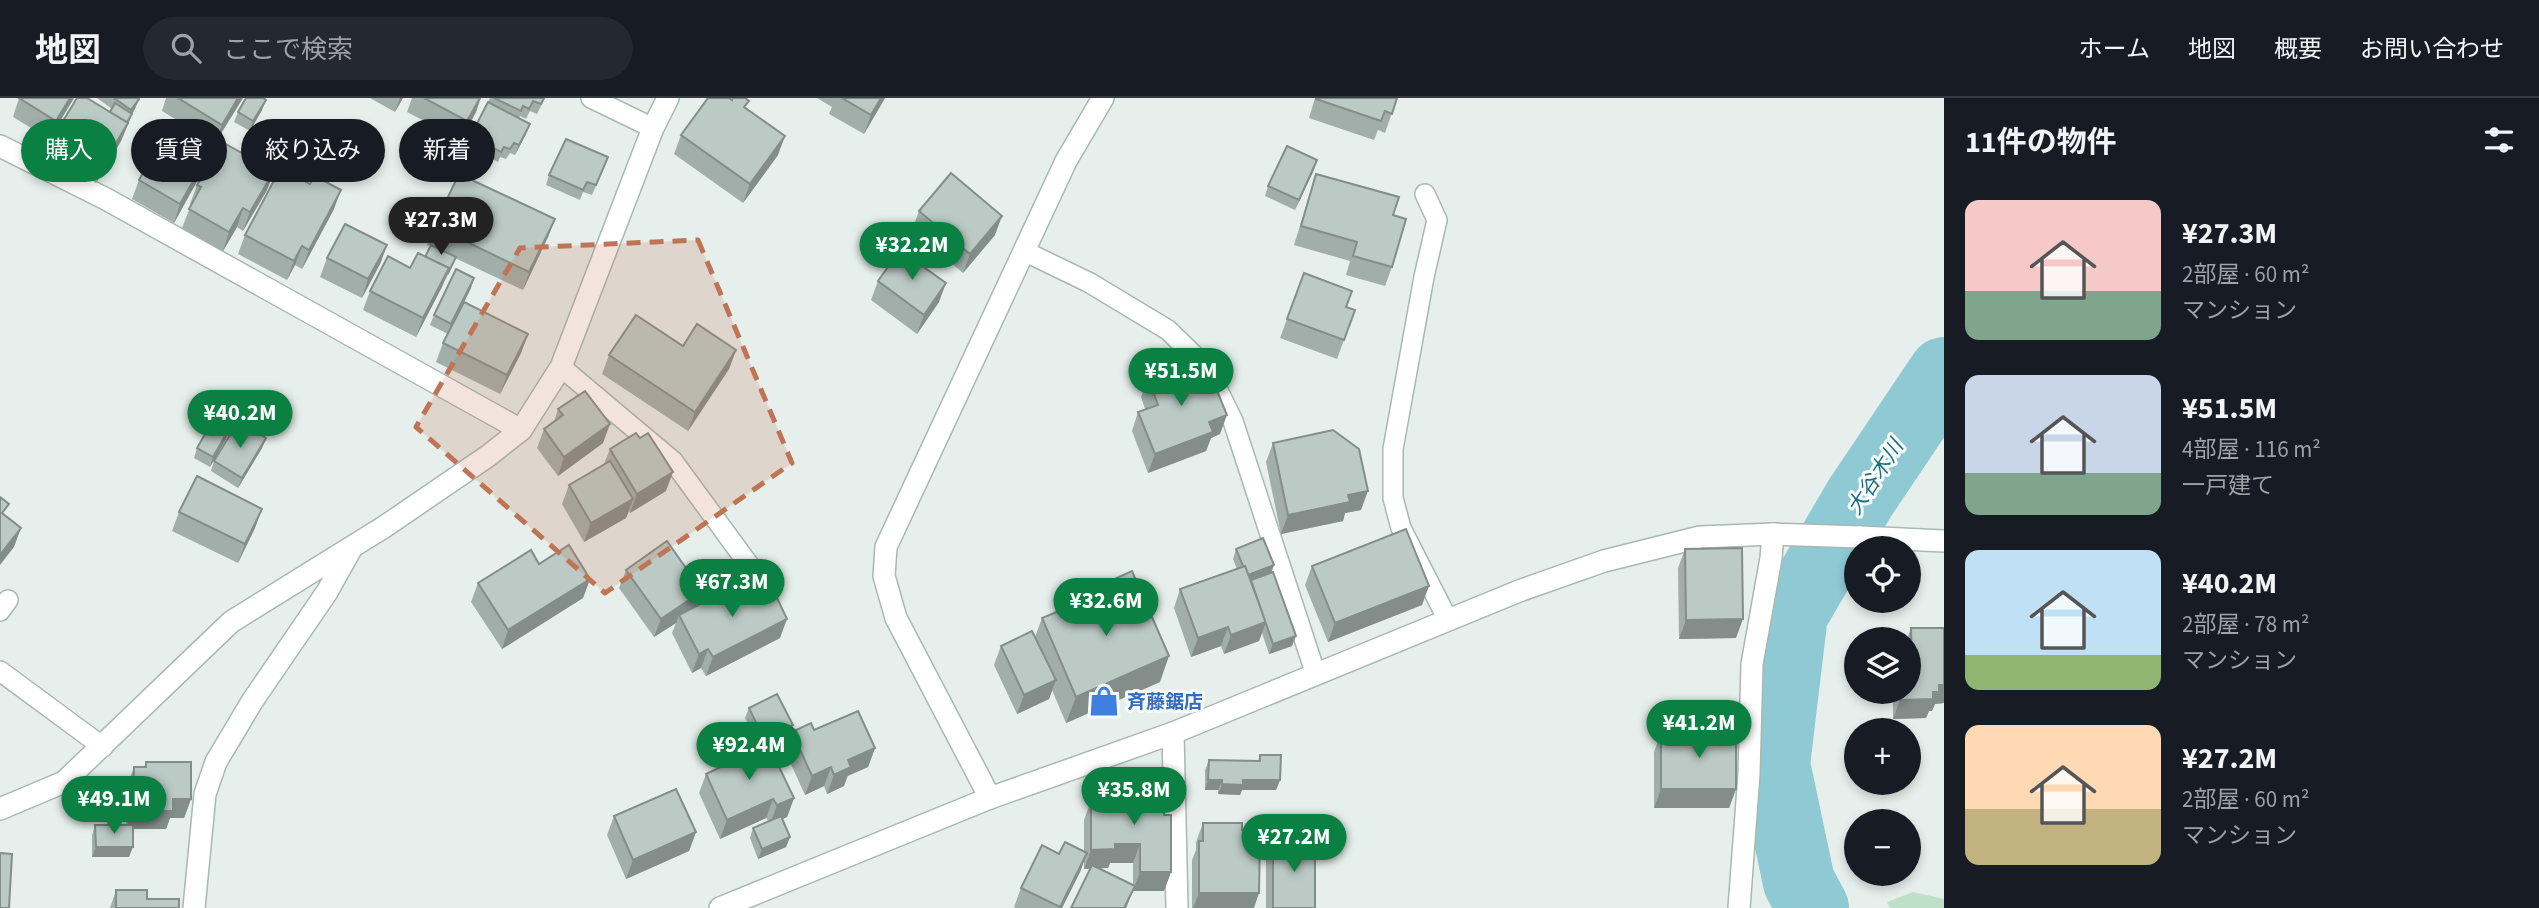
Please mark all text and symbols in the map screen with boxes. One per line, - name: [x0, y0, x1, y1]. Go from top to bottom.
- search box: [143, 17, 633, 80]
- text: 地図: [35, 27, 101, 74]
- icon: search: [167, 29, 205, 67]
- text: ここで検索: [223, 31, 353, 68]
- text: ホーム: [2079, 32, 2150, 67]
- text: 地図: [2188, 32, 2236, 67]
- text: 概要: [2274, 32, 2322, 67]
- text: お問い合わせ: [2360, 32, 2504, 67]
- chip: 購入: [21, 119, 117, 182]
- chip: 賃貸: [131, 119, 227, 182]
- chip: 絞り込み: [241, 119, 385, 182]
- chip: 新着: [399, 119, 495, 182]
- text: 11件の物件: [1965, 121, 2117, 164]
- icon: filters: [2480, 121, 2518, 159]
- pin: ¥27.3M: [384, 198, 498, 257]
- text: ¥27.3M: [404, 203, 478, 236]
- text: ¥27.3M: [2182, 212, 2277, 255]
- pin: ¥32.2M: [855, 222, 969, 282]
- text: ¥32.2M: [875, 228, 949, 261]
- icon: home: [2021, 228, 2105, 312]
- text: 2部屋 · 60 m²: [2182, 258, 2309, 291]
- text: マンション: [2182, 294, 2297, 327]
- pin: ¥51.5M: [1124, 348, 1238, 408]
- text: ¥51.5M: [1144, 354, 1218, 387]
- text: ¥51.5M: [2182, 387, 2277, 430]
- pin: ¥40.2M: [183, 390, 297, 450]
- text: ¥40.2M: [203, 396, 277, 429]
- icon: home: [2021, 403, 2105, 487]
- water label: 大谷木川: [1840, 432, 1912, 520]
- text: 4部屋 · 116 m²: [2182, 433, 2321, 466]
- text: 一戸建て: [2182, 469, 2274, 502]
- map controls: [1844, 536, 1921, 886]
- button: locate: [1844, 536, 1921, 613]
- pin: ¥67.3M: [675, 560, 789, 619]
- text: ¥40.2M: [2182, 562, 2277, 605]
- text: ¥67.3M: [695, 565, 769, 598]
- pin: ¥32.6M: [1049, 578, 1163, 638]
- icon: home: [2021, 578, 2105, 662]
- text: ¥32.6M: [1069, 584, 1143, 617]
- text: 2部屋 · 78 m²: [2182, 608, 2309, 641]
- button: layers: [1844, 627, 1921, 704]
- text: マンション: [2182, 644, 2297, 677]
- shop icon: 斉藤鋸店: [1087, 684, 1121, 718]
- place label: 斉藤鋸店: [1127, 689, 1203, 716]
- pin: ¥41.2M: [1642, 700, 1756, 760]
- text: ¥41.2M: [1662, 706, 1736, 739]
- button: +: [1844, 718, 1921, 795]
- pin: ¥92.4M: [692, 722, 806, 782]
- text: ¥92.4M: [712, 728, 786, 761]
- text: ¥27.2M: [2182, 737, 2277, 780]
- icon: home: [2021, 753, 2105, 837]
- pin: ¥35.8M: [1077, 768, 1191, 827]
- text: ¥35.8M: [1097, 773, 1171, 806]
- pin: ¥49.1M: [57, 776, 171, 836]
- text: ¥49.1M: [77, 782, 151, 815]
- text: 2部屋 · 60 m²: [2182, 783, 2309, 816]
- button: −: [1844, 809, 1921, 886]
- pin: ¥27.2M: [1237, 814, 1351, 874]
- text: マンション: [2182, 819, 2297, 852]
- text: ¥27.2M: [1257, 820, 1331, 853]

